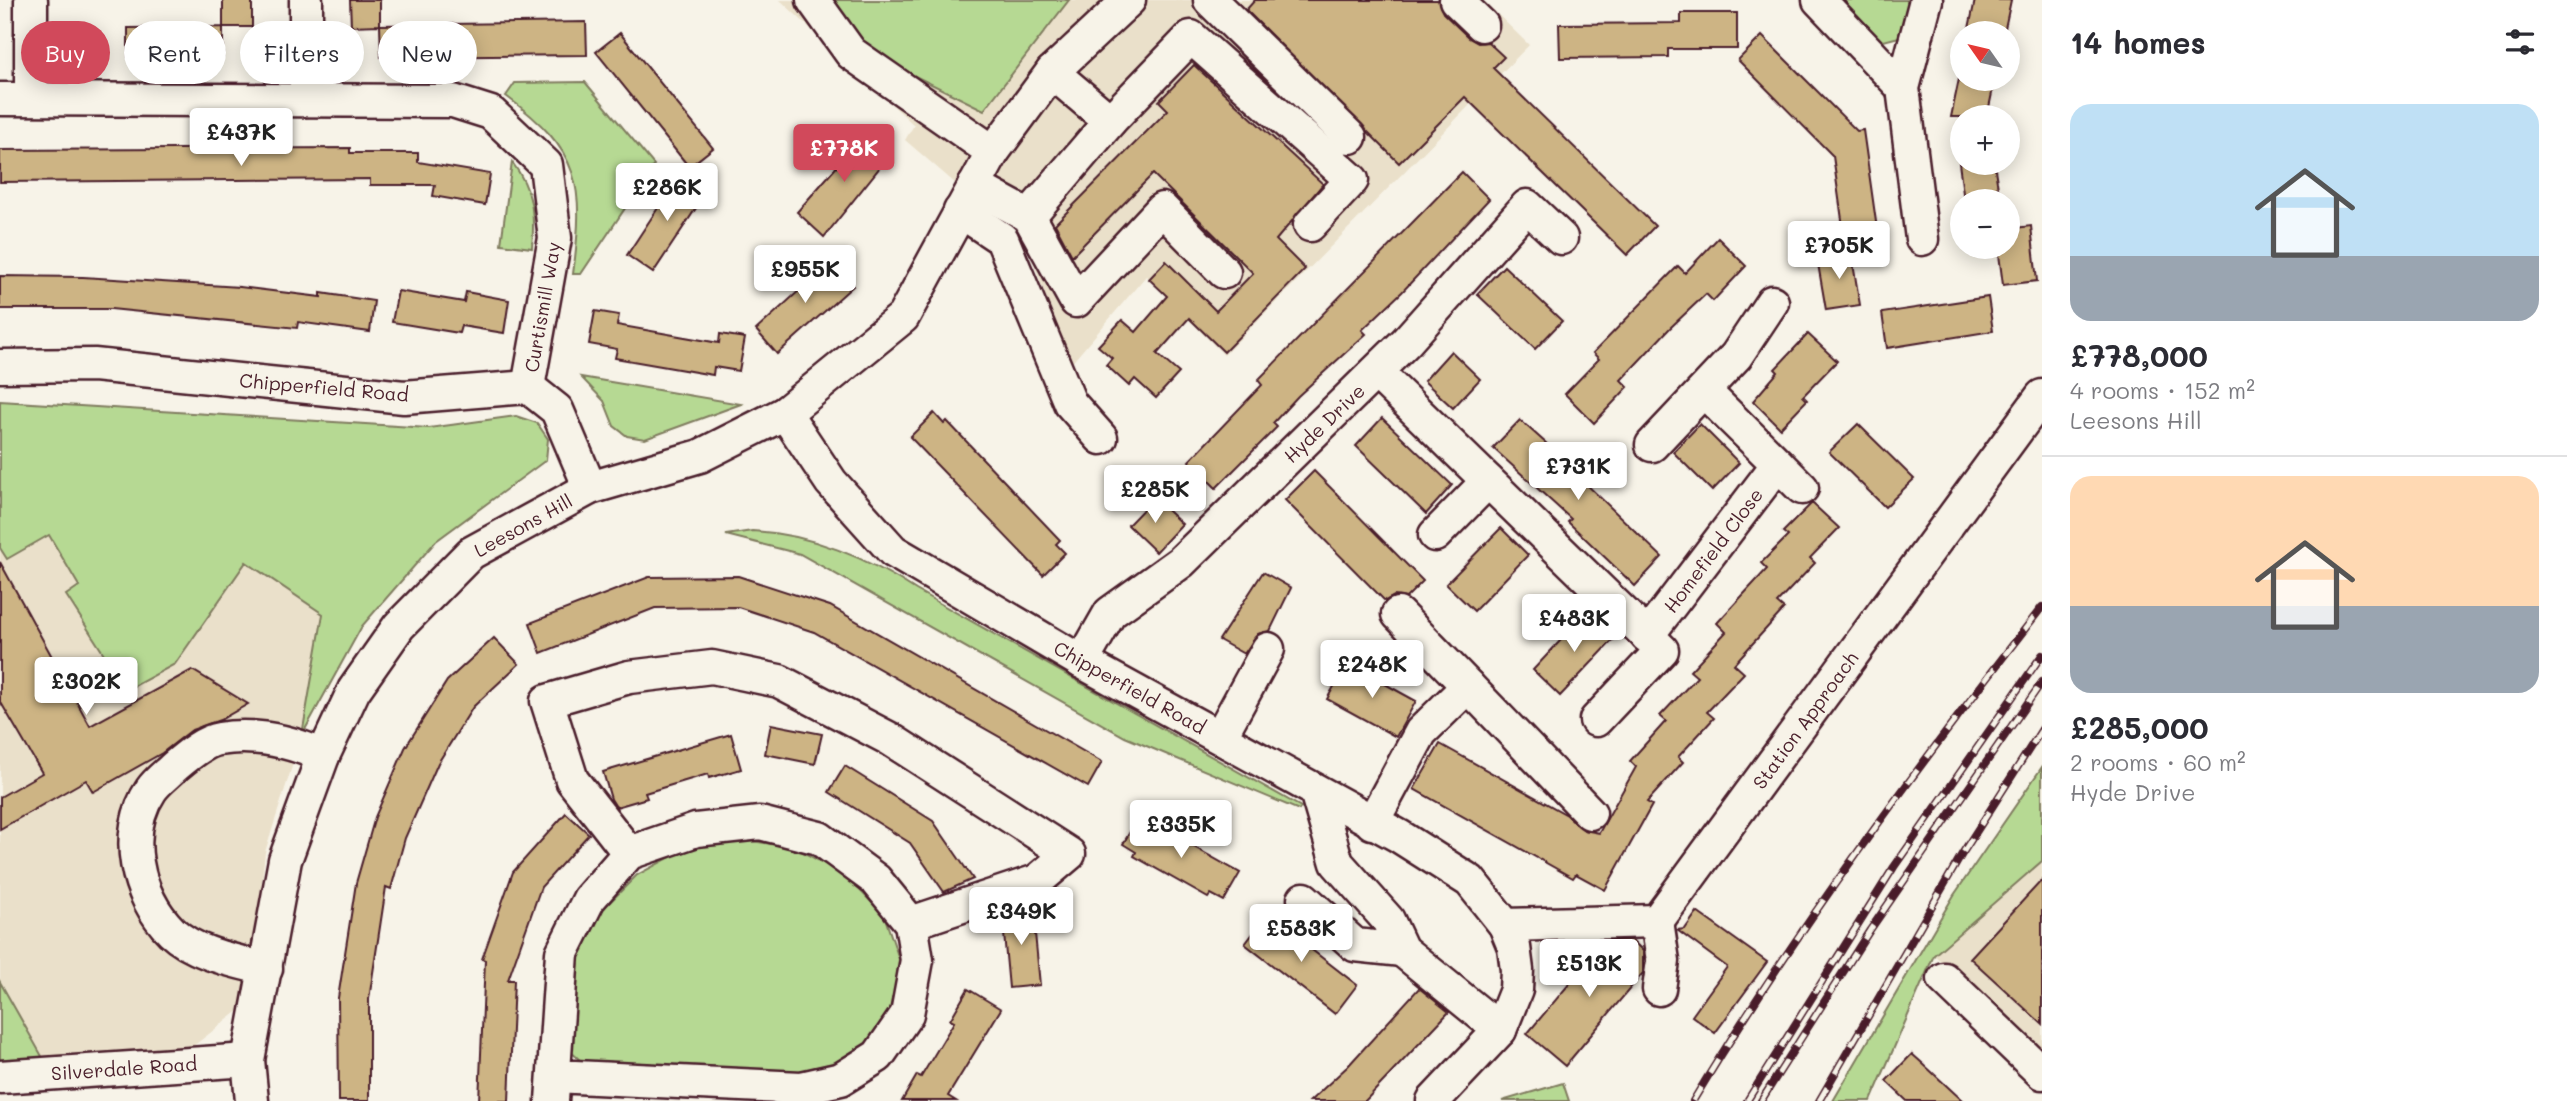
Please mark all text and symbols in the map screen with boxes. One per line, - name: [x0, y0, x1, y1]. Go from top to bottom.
- chip: Buy: [21, 21, 110, 84]
- chip: Rent: [124, 21, 226, 84]
- chip: Filters: [240, 21, 364, 84]
- chip: New: [378, 21, 477, 84]
- north arrow: [1950, 21, 2020, 91]
- map controls: [1950, 21, 2020, 259]
- text: 14 homes: [2070, 22, 2206, 62]
- icon: filters: [2501, 23, 2539, 61]
- button: +: [1950, 105, 2020, 175]
- pin: £437K: [192, 108, 290, 168]
- text: £437K: [206, 116, 276, 146]
- pin: £778K: [795, 124, 893, 184]
- text: £778K: [809, 132, 879, 162]
- icon: home: [2242, 150, 2368, 276]
- pin: £286K: [618, 164, 716, 223]
- text: £286K: [632, 171, 702, 201]
- button: −: [1950, 189, 2020, 259]
- pin: £705K: [1790, 222, 1888, 281]
- text: £705K: [1804, 229, 1874, 259]
- street label: Curtismill Way: [518, 240, 566, 374]
- pin: £955K: [756, 246, 854, 305]
- text: £955K: [770, 253, 840, 283]
- text: £778,000: [2070, 335, 2208, 375]
- street label: Chipperfield Road: [238, 367, 410, 407]
- text: 4 rooms · 152 m²: [2070, 375, 2255, 405]
- street label: Hyde Drive: [1278, 378, 1370, 468]
- text: Leesons Hill: [2070, 405, 2202, 435]
- pin: £731K: [1529, 442, 1627, 502]
- text: £731K: [1545, 450, 1611, 480]
- pin: £285K: [1106, 466, 1204, 525]
- text: £285K: [1120, 473, 1190, 503]
- street label: Homefield Close: [1658, 483, 1768, 617]
- street label: Leesons Hill: [469, 488, 577, 562]
- icon: home: [2242, 522, 2368, 648]
- pin: £483K: [1525, 594, 1623, 654]
- text: £483K: [1538, 602, 1610, 632]
- street label: Chipperfield Road: [1050, 635, 1210, 739]
- pin: £248K: [1323, 640, 1421, 700]
- street label: Station Approach: [1747, 646, 1863, 794]
- text: £248K: [1336, 648, 1408, 678]
- pin: £302K: [37, 658, 135, 717]
- text: £302K: [51, 665, 121, 695]
- text: £285,000: [2070, 707, 2209, 747]
- text: 2 rooms · 60 m²: [2070, 747, 2246, 777]
- text: Hyde Drive: [2070, 777, 2195, 807]
- pin: £335K: [1132, 800, 1230, 860]
- text: £335K: [1146, 808, 1216, 838]
- pin: £349K: [972, 888, 1070, 947]
- text: £349K: [985, 895, 1057, 925]
- pin: £583K: [1252, 904, 1350, 964]
- text: £583K: [1266, 912, 1336, 942]
- pin: £513K: [1540, 940, 1638, 999]
- text: £513K: [1556, 947, 1622, 977]
- street label: Silverdale Road: [50, 1050, 198, 1086]

